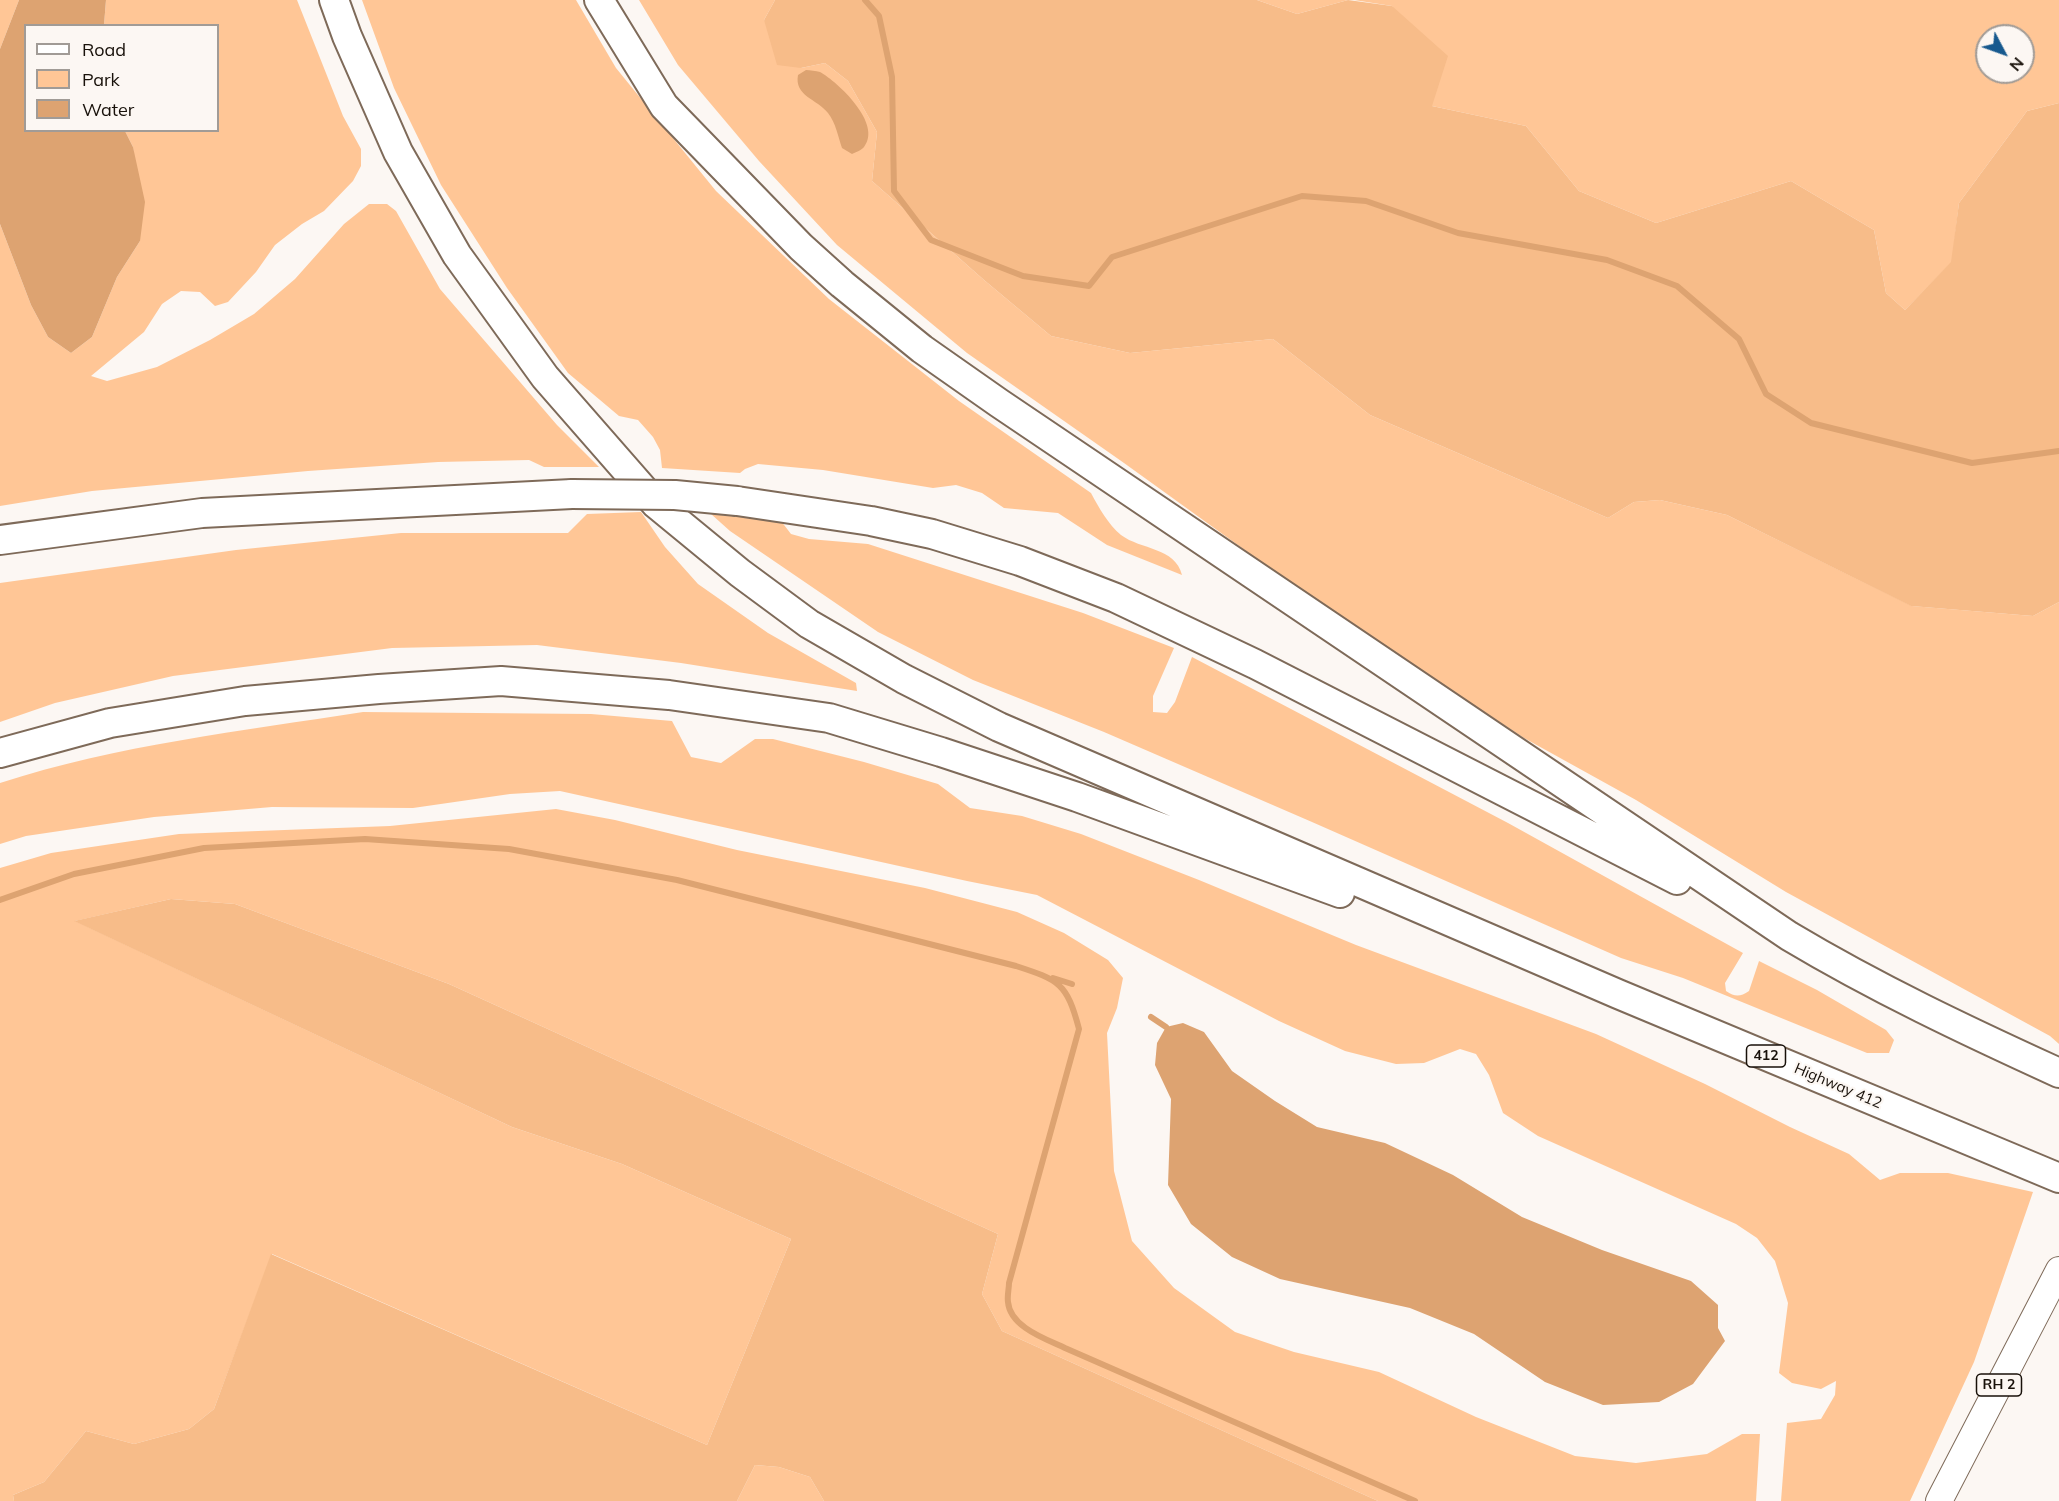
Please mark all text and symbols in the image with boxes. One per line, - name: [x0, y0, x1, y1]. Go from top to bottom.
- legend: [24, 24, 219, 132]
- north arrow: [1975, 24, 2035, 84]
- text: Road: [82, 38, 126, 61]
- text: N: [2006, 53, 2029, 76]
- text: Park: [82, 68, 120, 91]
- text: Water: [82, 98, 134, 121]
- road number: 412: [1746, 1045, 1786, 1067]
- street label: Highway 412: [1791, 1059, 1885, 1113]
- road number: RH 2: [1976, 1374, 2022, 1396]

